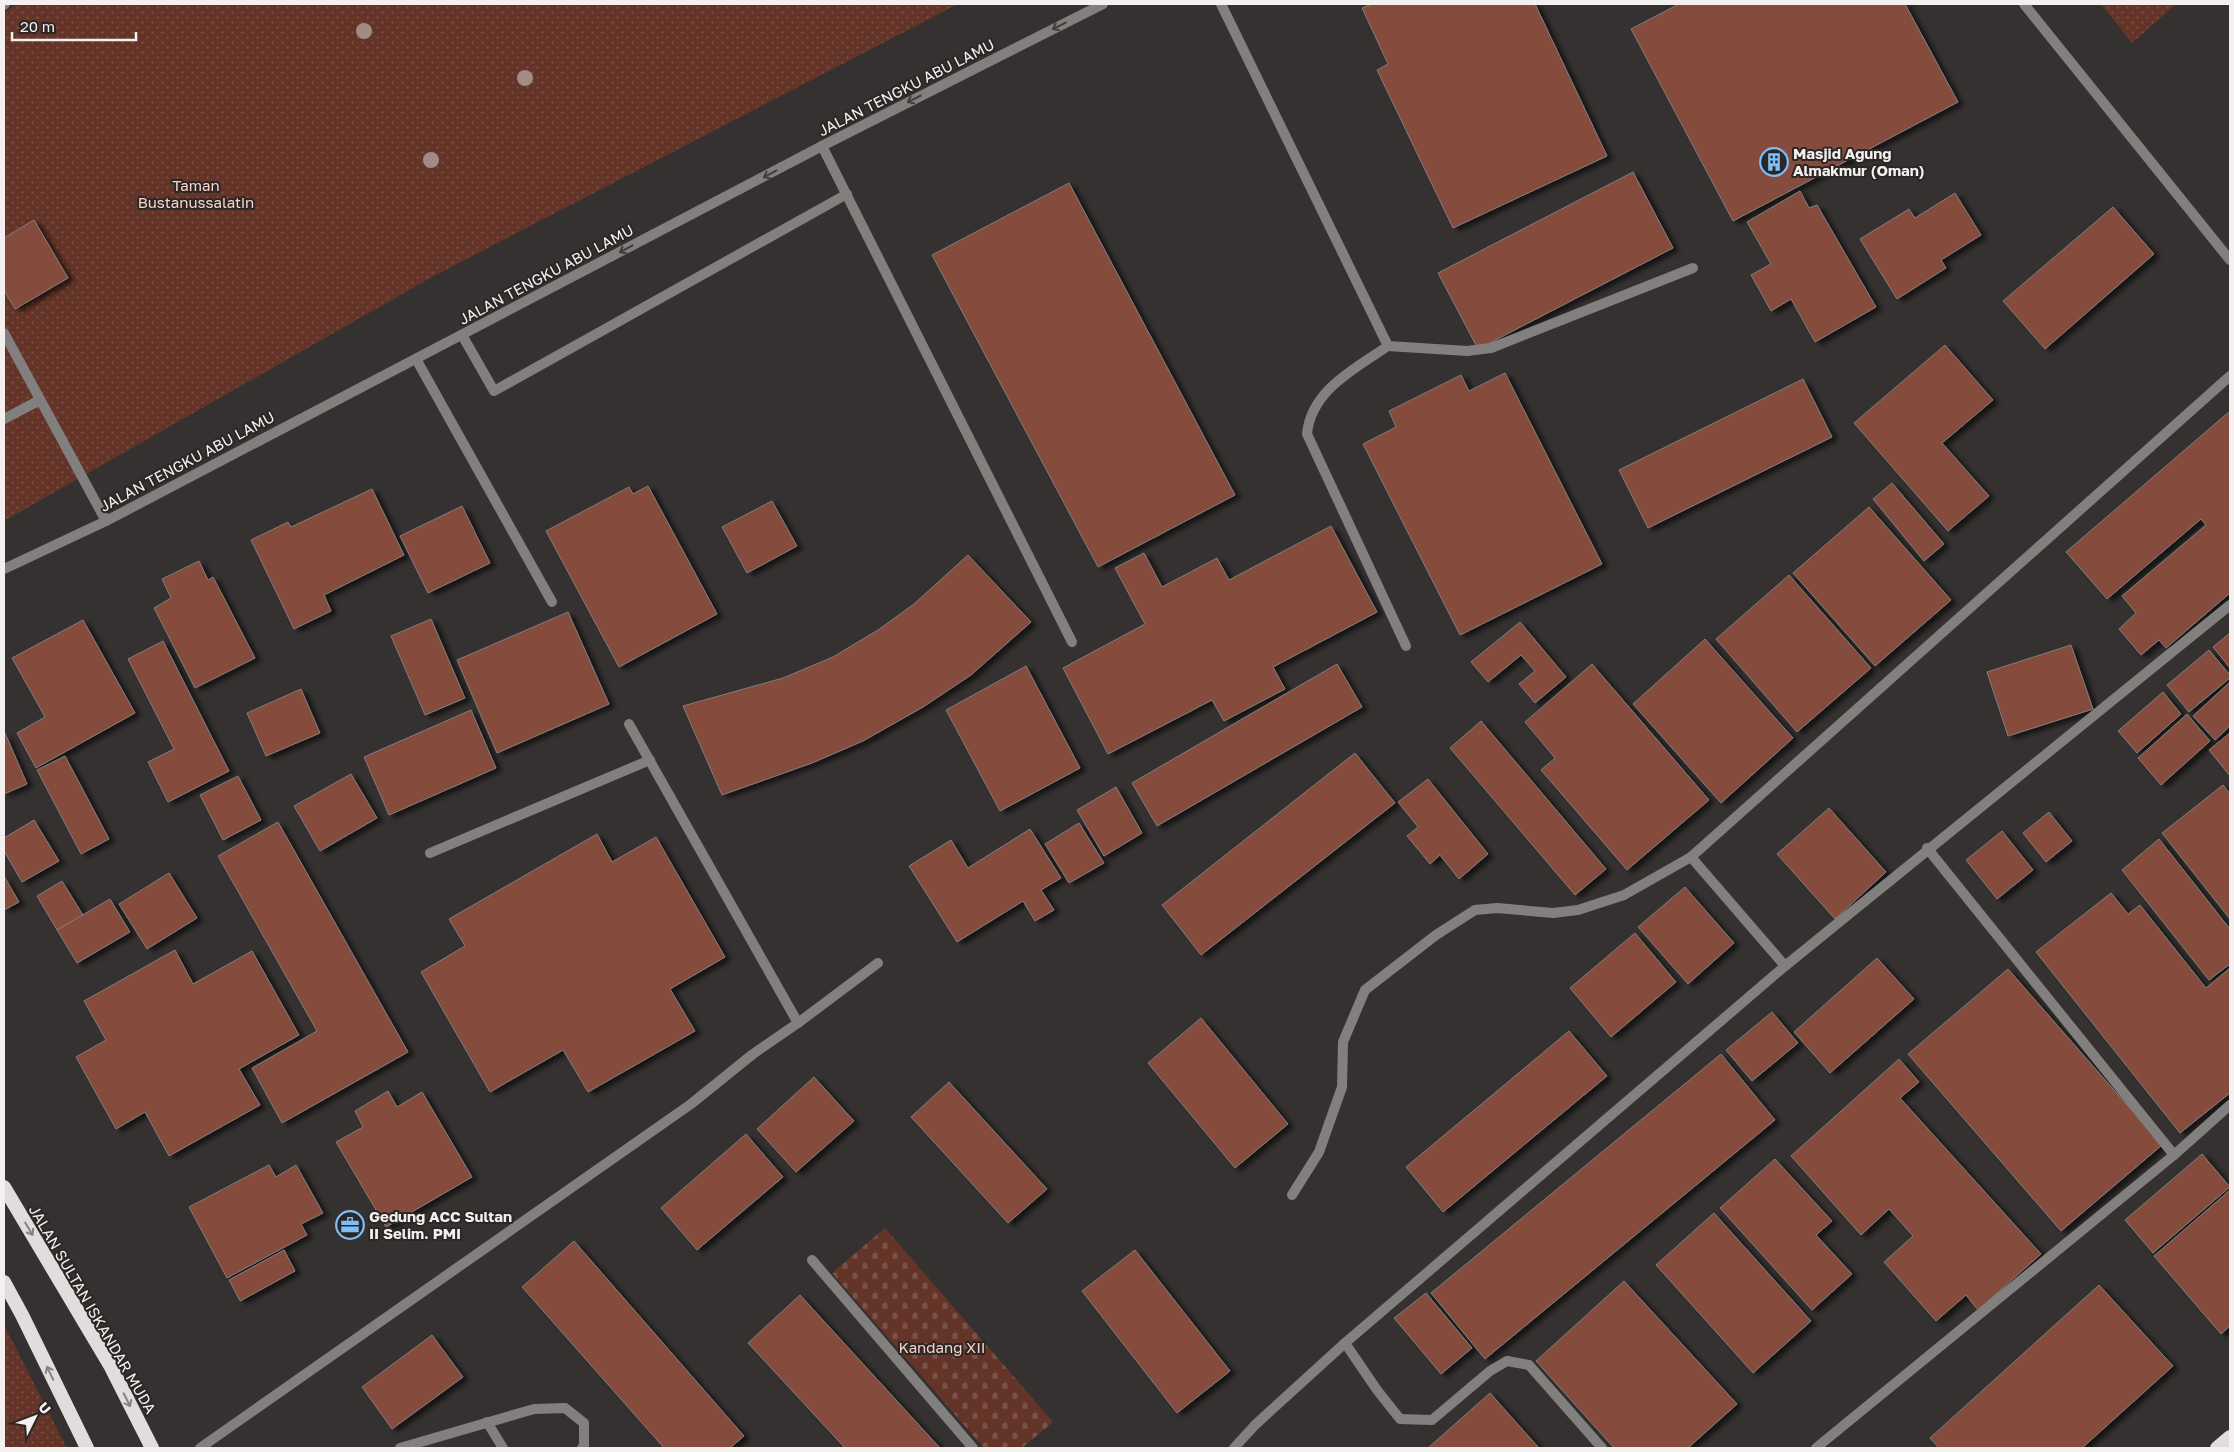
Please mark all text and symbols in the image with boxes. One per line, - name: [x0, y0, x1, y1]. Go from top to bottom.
- scale bar: [12, 10, 136, 42]
- text: 20 m: [20, 17, 55, 35]
- one-way arrow: [1052, 22, 1067, 31]
- street label: JALAN TENGKU ABU LAMU: [815, 35, 997, 139]
- one-way arrow: [907, 95, 922, 104]
- place label: Masjid Agung Almakmur (Oman): [1793, 144, 1925, 179]
- building icon: Masjid Agung Almakmur (Oman): [1759, 147, 1789, 177]
- one-way arrow: [763, 169, 777, 179]
- park label: Taman Bustanussalatin: [138, 176, 254, 211]
- street label: JALAN TENGKU ABU LAMU: [456, 220, 636, 328]
- one-way arrow: [618, 244, 633, 254]
- street label: JALAN TENGKU ABU LAMU: [97, 407, 277, 515]
- street label: JALAN SULTAN ISKANDAR MUDA: [26, 1201, 160, 1417]
- place label: Gedung ACC Sultan II Selim. PMI: [369, 1207, 512, 1242]
- office icon: Gedung ACC Sultan II Selim. PMI: [335, 1210, 365, 1240]
- one-way arrow: [24, 1222, 34, 1236]
- park label: Kandang XII: [898, 1338, 986, 1356]
- one-way arrow: [45, 1366, 54, 1381]
- north arrow: [10, 1392, 60, 1442]
- one-way arrow: [123, 1392, 133, 1407]

